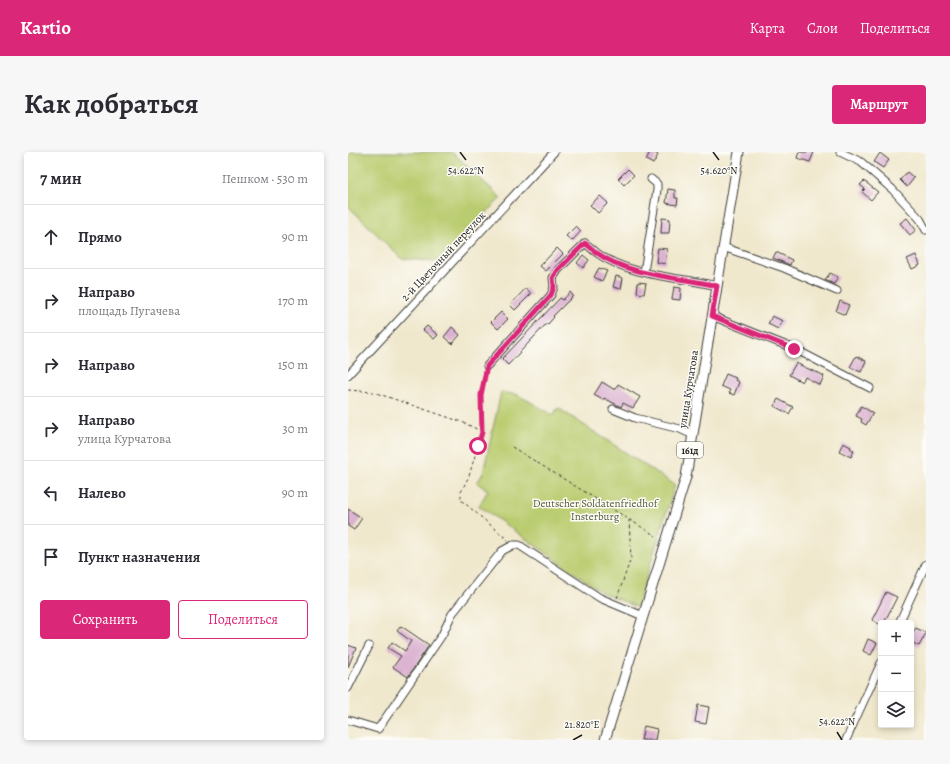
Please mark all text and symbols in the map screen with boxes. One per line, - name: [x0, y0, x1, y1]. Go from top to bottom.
- text: Kartio: [20, 15, 71, 41]
- text: Карта: [750, 19, 785, 38]
- text: Слои: [807, 19, 838, 38]
- text: Поделиться: [860, 19, 930, 38]
- text: Как добраться: [24, 85, 199, 123]
- button: Маршрут: [832, 85, 926, 124]
- text: 54.622°N: [448, 164, 484, 177]
- text: 54.620°N: [701, 164, 737, 177]
- text: 7 мин: [40, 167, 82, 190]
- text: Пешком · 530 m: [222, 170, 308, 187]
- street label: 2-й Цветочный переулок: [398, 208, 489, 305]
- icon: ahead: [40, 226, 62, 248]
- text: Прямо: [78, 227, 122, 247]
- text: 90 m: [282, 228, 308, 245]
- text: Направо: [78, 282, 135, 302]
- icon: right: [40, 290, 62, 312]
- text: 170 m: [278, 292, 308, 309]
- text: площадь Пугачева: [78, 302, 180, 319]
- route end: [785, 340, 803, 358]
- street label: улица Курчатова: [675, 348, 702, 430]
- icon: right: [40, 354, 62, 376]
- text: Направо: [78, 355, 135, 375]
- text: 150 m: [278, 356, 308, 373]
- text: Направо: [78, 410, 135, 430]
- icon: right: [40, 418, 62, 440]
- text: 30 m: [282, 420, 308, 437]
- text: улица Курчатова: [78, 430, 171, 447]
- route start: [469, 437, 487, 455]
- road number: 161д: [677, 442, 703, 458]
- icon: left: [40, 482, 62, 504]
- text: Налево: [78, 483, 126, 503]
- text: 90 m: [282, 484, 308, 501]
- park label: Deutscher Soldatenfriedhof Insterburg: [533, 496, 659, 524]
- icon: arrive: [40, 546, 62, 568]
- text: Пункт назначения: [78, 547, 200, 567]
- button: Сохранить: [40, 600, 170, 639]
- button: Поделиться: [178, 600, 308, 639]
- map controls: [878, 620, 914, 728]
- button: +: [878, 620, 914, 656]
- button: −: [878, 656, 914, 692]
- button: layers: [878, 692, 914, 728]
- text: 54.622°N: [819, 715, 855, 728]
- text: 21.820°E: [564, 718, 600, 731]

